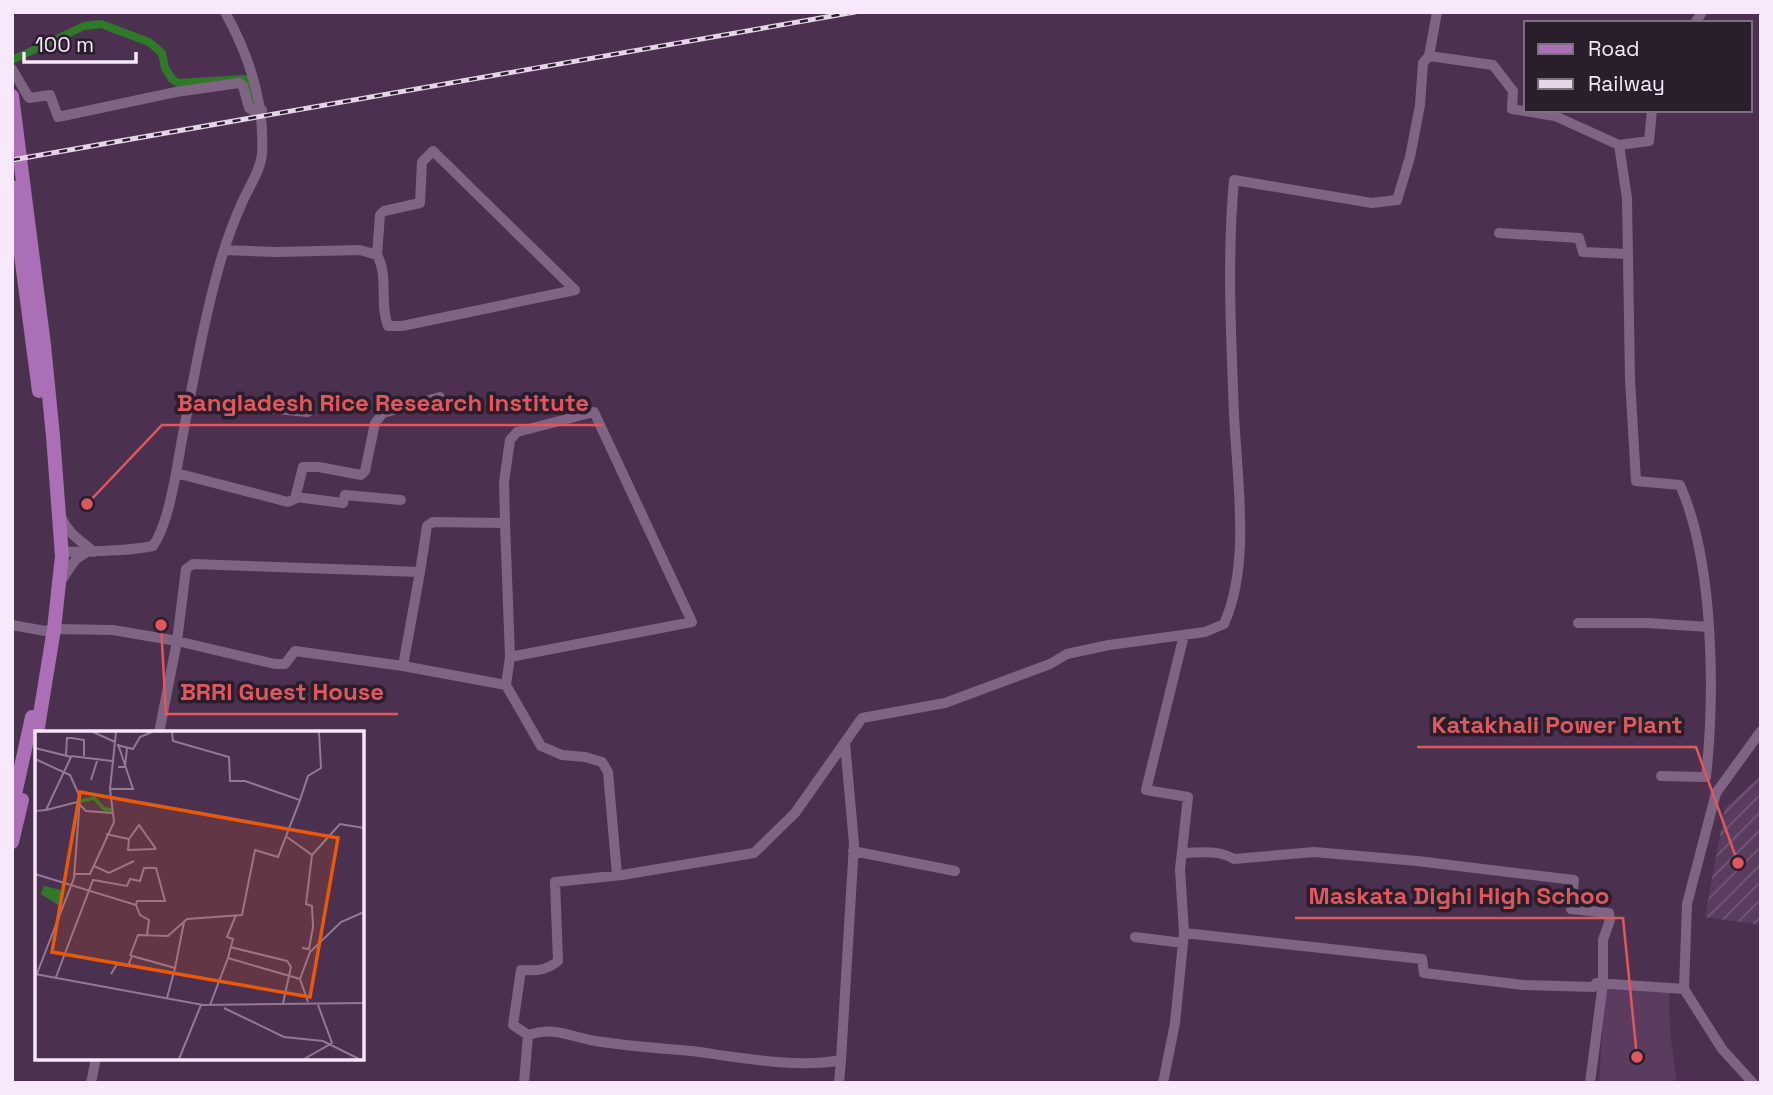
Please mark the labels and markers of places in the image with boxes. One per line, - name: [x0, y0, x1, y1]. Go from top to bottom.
- callout: Bangladesh Rice Research Institute: [162, 380, 603, 425]
- callout: BRRI Guest House: [166, 669, 398, 714]
- callout: Katakhali Power Plant: [1417, 702, 1696, 747]
- callout: Maskata Dighi High Schoo: [1295, 873, 1623, 918]

